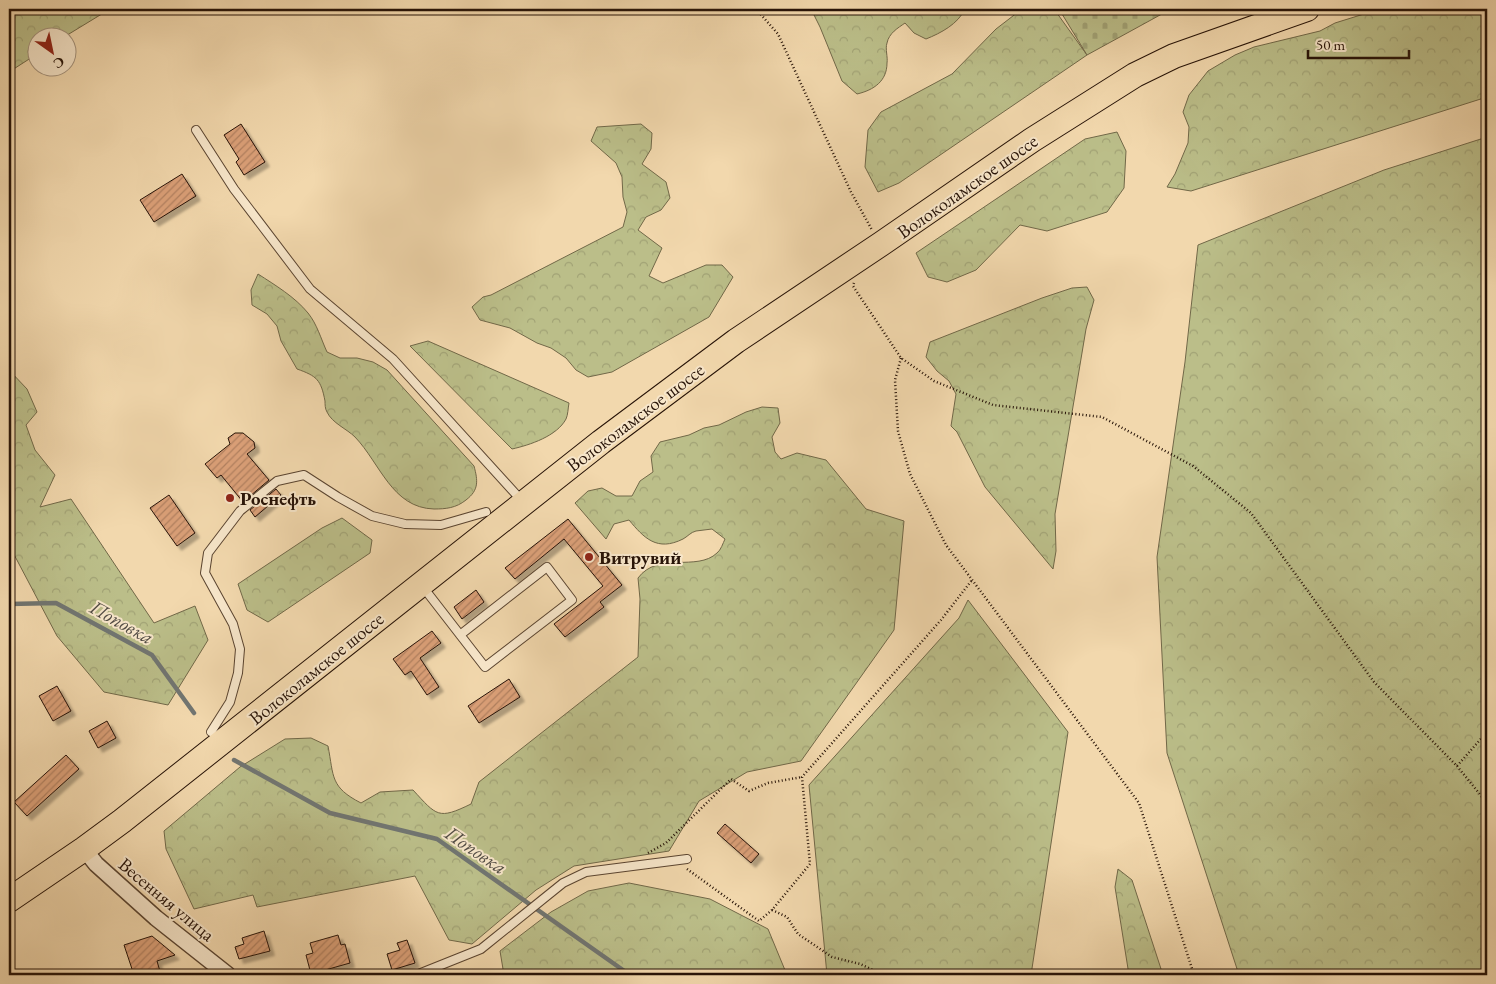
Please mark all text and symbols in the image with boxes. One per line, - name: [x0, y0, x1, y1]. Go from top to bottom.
- north arrow: [28, 28, 78, 78]
- scale bar: [1308, 28, 1410, 60]
- text: 50 m: [1316, 35, 1345, 54]
- text: С: [50, 53, 68, 73]
- street label: Волоколамское шоссе: [892, 128, 1043, 244]
- street label: Волоколамское шоссе: [561, 357, 709, 477]
- place label: Роснефть: [240, 486, 316, 511]
- marker: Роснефть: [224, 492, 236, 504]
- place label: Витрувий: [599, 545, 681, 570]
- marker: Витрувий: [583, 551, 595, 563]
- water label: Поповка: [85, 593, 158, 650]
- street label: Волоколамское шоссе: [244, 606, 389, 730]
- water label: Поповка: [439, 819, 512, 880]
- street label: Весенняя улица: [113, 852, 220, 947]

